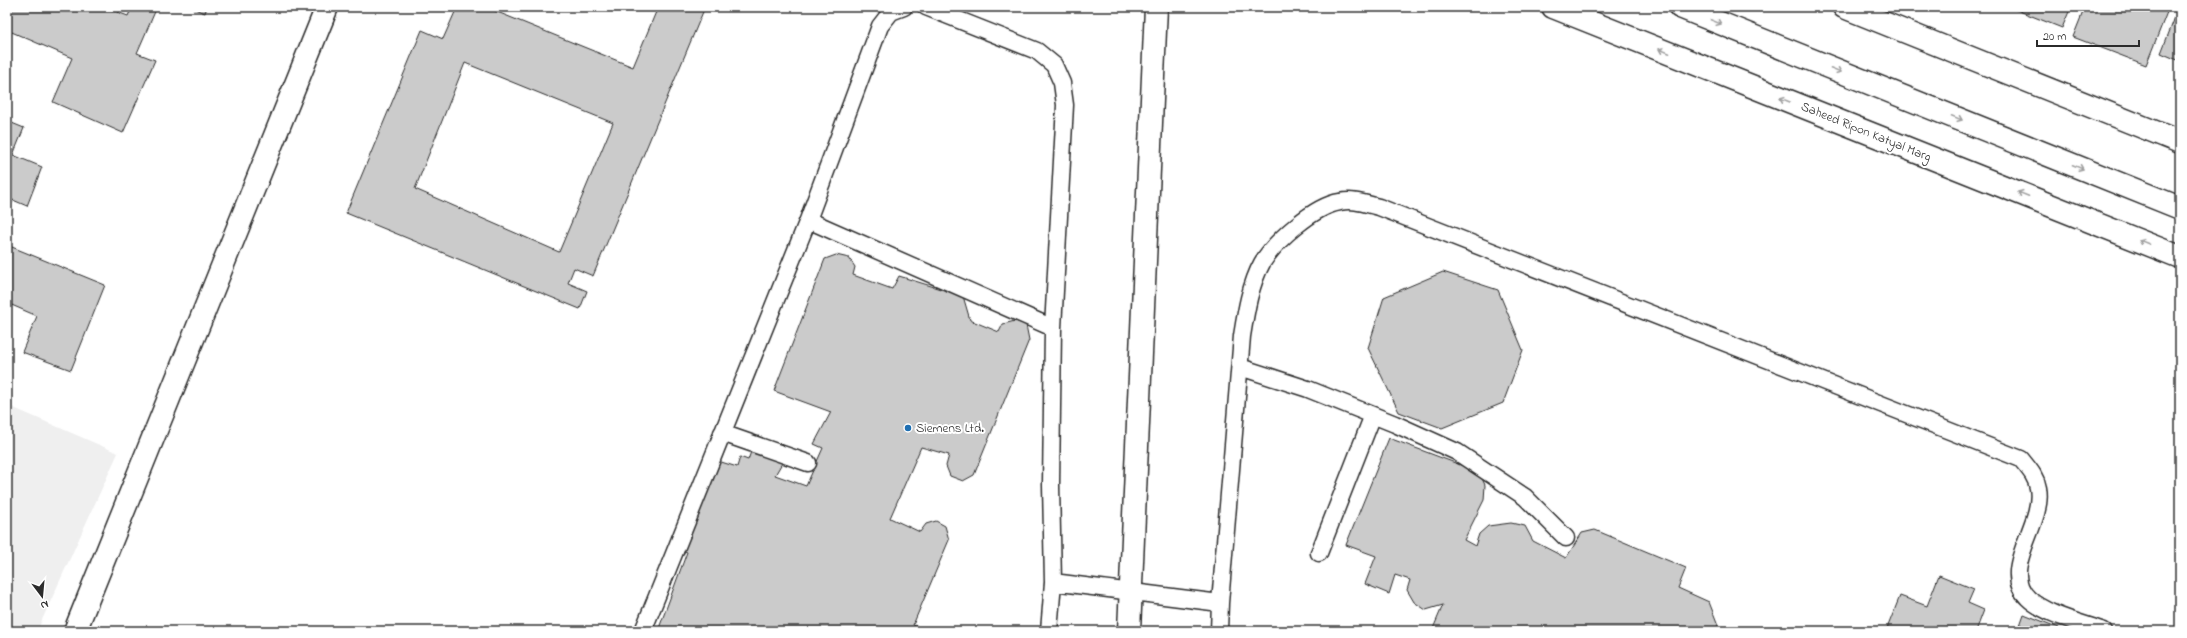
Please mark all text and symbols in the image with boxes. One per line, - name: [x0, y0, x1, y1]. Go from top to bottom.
- one-way arrow: [1709, 18, 1721, 26]
- scale bar: [2037, 22, 2139, 48]
- text: 20 m: [2043, 28, 2066, 46]
- one-way arrow: [1659, 47, 1671, 55]
- one-way arrow: [1830, 67, 1842, 74]
- one-way arrow: [1780, 95, 1792, 103]
- street label: Saheed Ripon Katyal Marg: [1798, 97, 1934, 168]
- one-way arrow: [1951, 115, 1963, 123]
- one-way arrow: [2071, 163, 2083, 171]
- one-way arrow: [2017, 190, 2029, 198]
- one-way arrow: [2138, 238, 2150, 246]
- place label: Siemens Ltd.: [916, 419, 984, 438]
- marker: Siemens Ltd.: [903, 423, 913, 433]
- north arrow: [22, 576, 62, 616]
- text: N: [39, 596, 50, 613]

